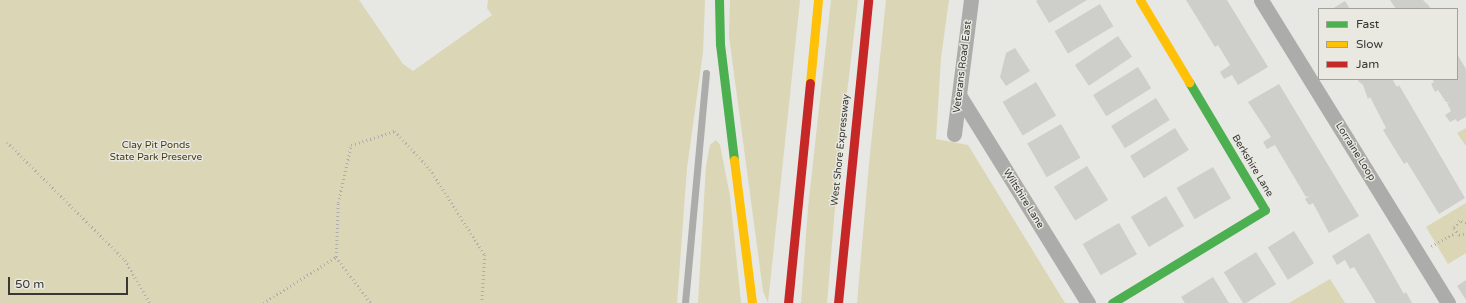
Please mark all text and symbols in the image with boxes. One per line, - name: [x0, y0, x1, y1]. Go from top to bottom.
- legend: [1318, 8, 1458, 80]
- text: Fast: [1356, 17, 1379, 31]
- street label: Veterans Road East: [951, 20, 975, 114]
- text: Slow: [1356, 37, 1383, 51]
- text: Jam: [1356, 57, 1379, 71]
- street label: West Shore Expressway: [829, 93, 853, 207]
- street label: Lorraine Loop: [1332, 121, 1378, 183]
- street label: Berkshire Lane: [1229, 133, 1275, 199]
- park label: Clay Pit Ponds State Park Preserve: [110, 139, 202, 162]
- street label: Wiltshire Lane: [1000, 167, 1046, 231]
- scale bar: [10, 269, 130, 295]
- text: 50 m: [15, 277, 44, 291]

